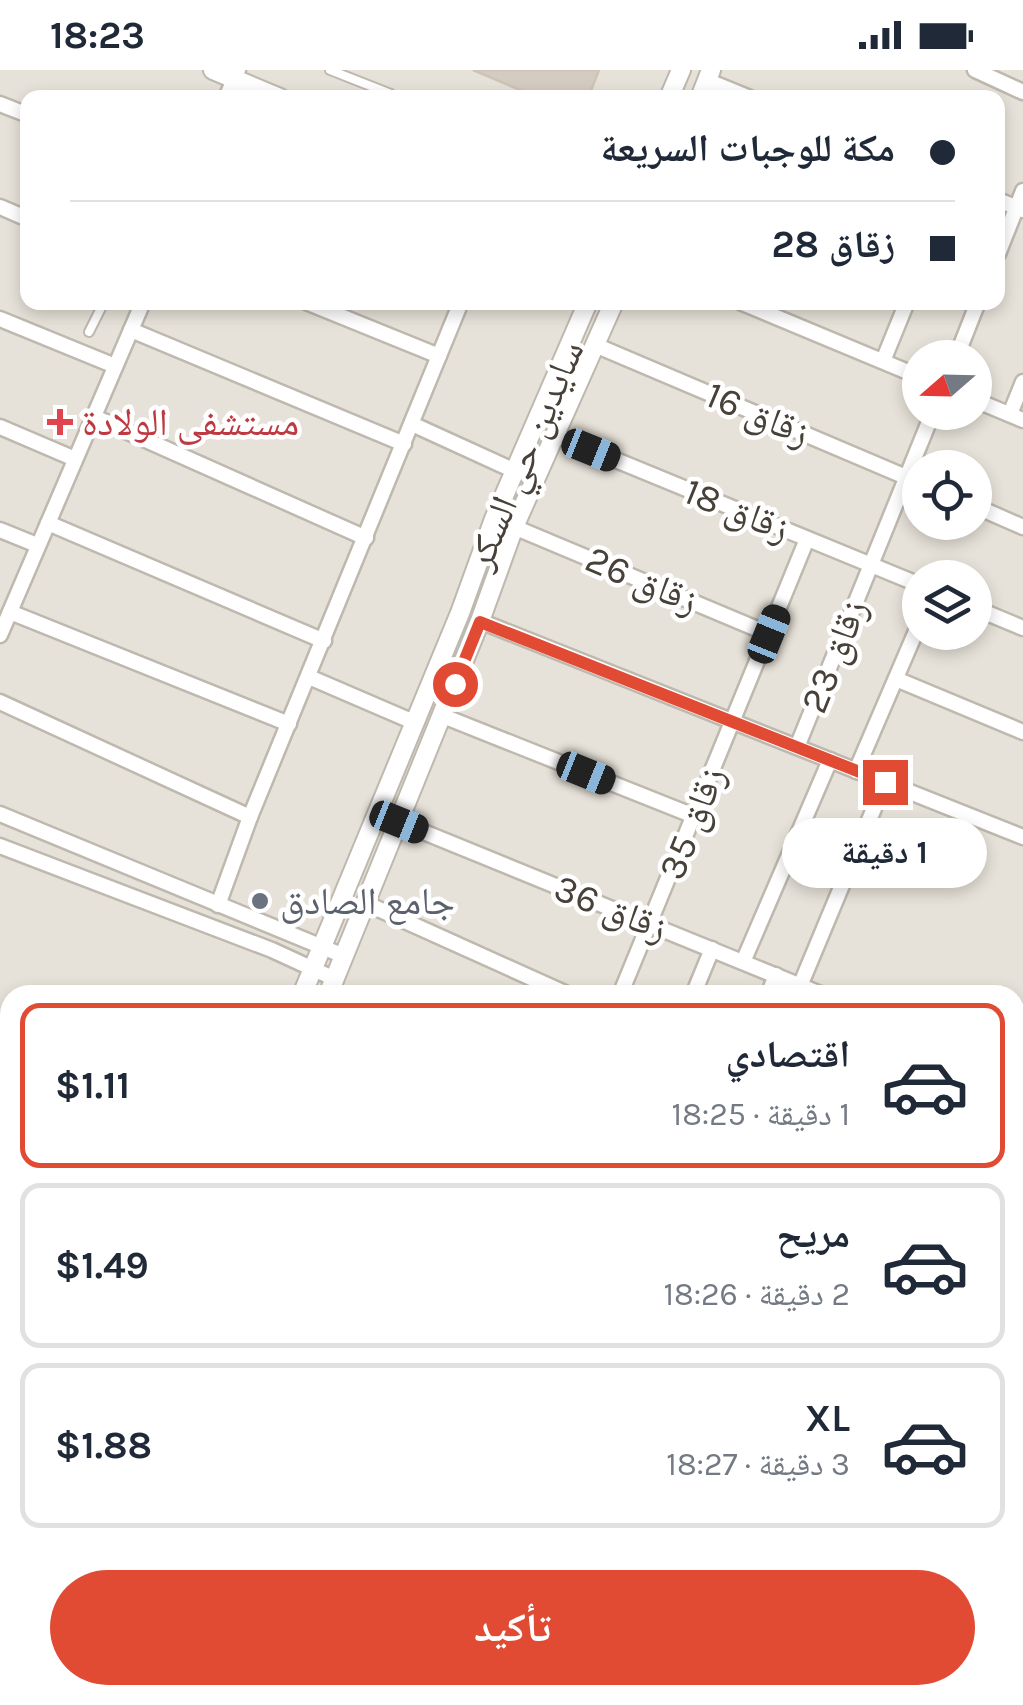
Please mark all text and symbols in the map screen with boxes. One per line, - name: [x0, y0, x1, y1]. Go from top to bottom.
- text: 18:23: [50, 13, 145, 58]
- text: مكة للوجبات السريعة: [601, 126, 895, 171]
- text: زقاق 28: [772, 222, 895, 267]
- street label: سايدين حي السكر: [456, 334, 600, 580]
- north arrow: [902, 340, 992, 430]
- map controls: [902, 340, 992, 650]
- street label: زقاق 16: [699, 372, 817, 456]
- place label: مستشفى الولادة: [82, 400, 299, 445]
- marker: مستشفى الولادة: [47, 409, 73, 435]
- car: [558, 425, 624, 475]
- button: locate: [902, 450, 992, 540]
- street label: زقاق 18: [678, 469, 796, 551]
- street label: زقاق 26: [579, 536, 705, 624]
- button: layers: [902, 560, 992, 650]
- street label: زقاق 23: [791, 593, 877, 719]
- car: [744, 601, 794, 667]
- route start: [433, 662, 478, 707]
- car: [553, 748, 619, 798]
- street label: زقاق 35: [649, 760, 735, 886]
- route end: [863, 760, 908, 805]
- car: [366, 797, 432, 847]
- callout: 1 دقيقة: [782, 817, 988, 887]
- text: 1 دقيقة: [841, 834, 928, 871]
- street label: زقاق 36: [548, 865, 674, 951]
- place label: جامع الصادق: [280, 879, 455, 925]
- marker: جامع الصادق: [249, 890, 271, 912]
- text: اقتصادي: [726, 1032, 850, 1077]
- icon: car: [880, 1041, 970, 1131]
- text: $1.11: [55, 1063, 130, 1108]
- text: 1 دقيقة · 18:25: [672, 1096, 850, 1133]
- text: مريح: [776, 1212, 850, 1257]
- icon: car: [880, 1221, 970, 1311]
- text: $1.49: [55, 1243, 149, 1288]
- text: 2 دقيقة · 18:26: [663, 1276, 850, 1313]
- text: XL: [805, 1396, 850, 1441]
- icon: car: [880, 1401, 970, 1491]
- text: $1.88: [55, 1423, 152, 1468]
- text: 3 دقيقة · 18:27: [666, 1446, 850, 1483]
- button: تأكيد: [50, 1570, 975, 1685]

